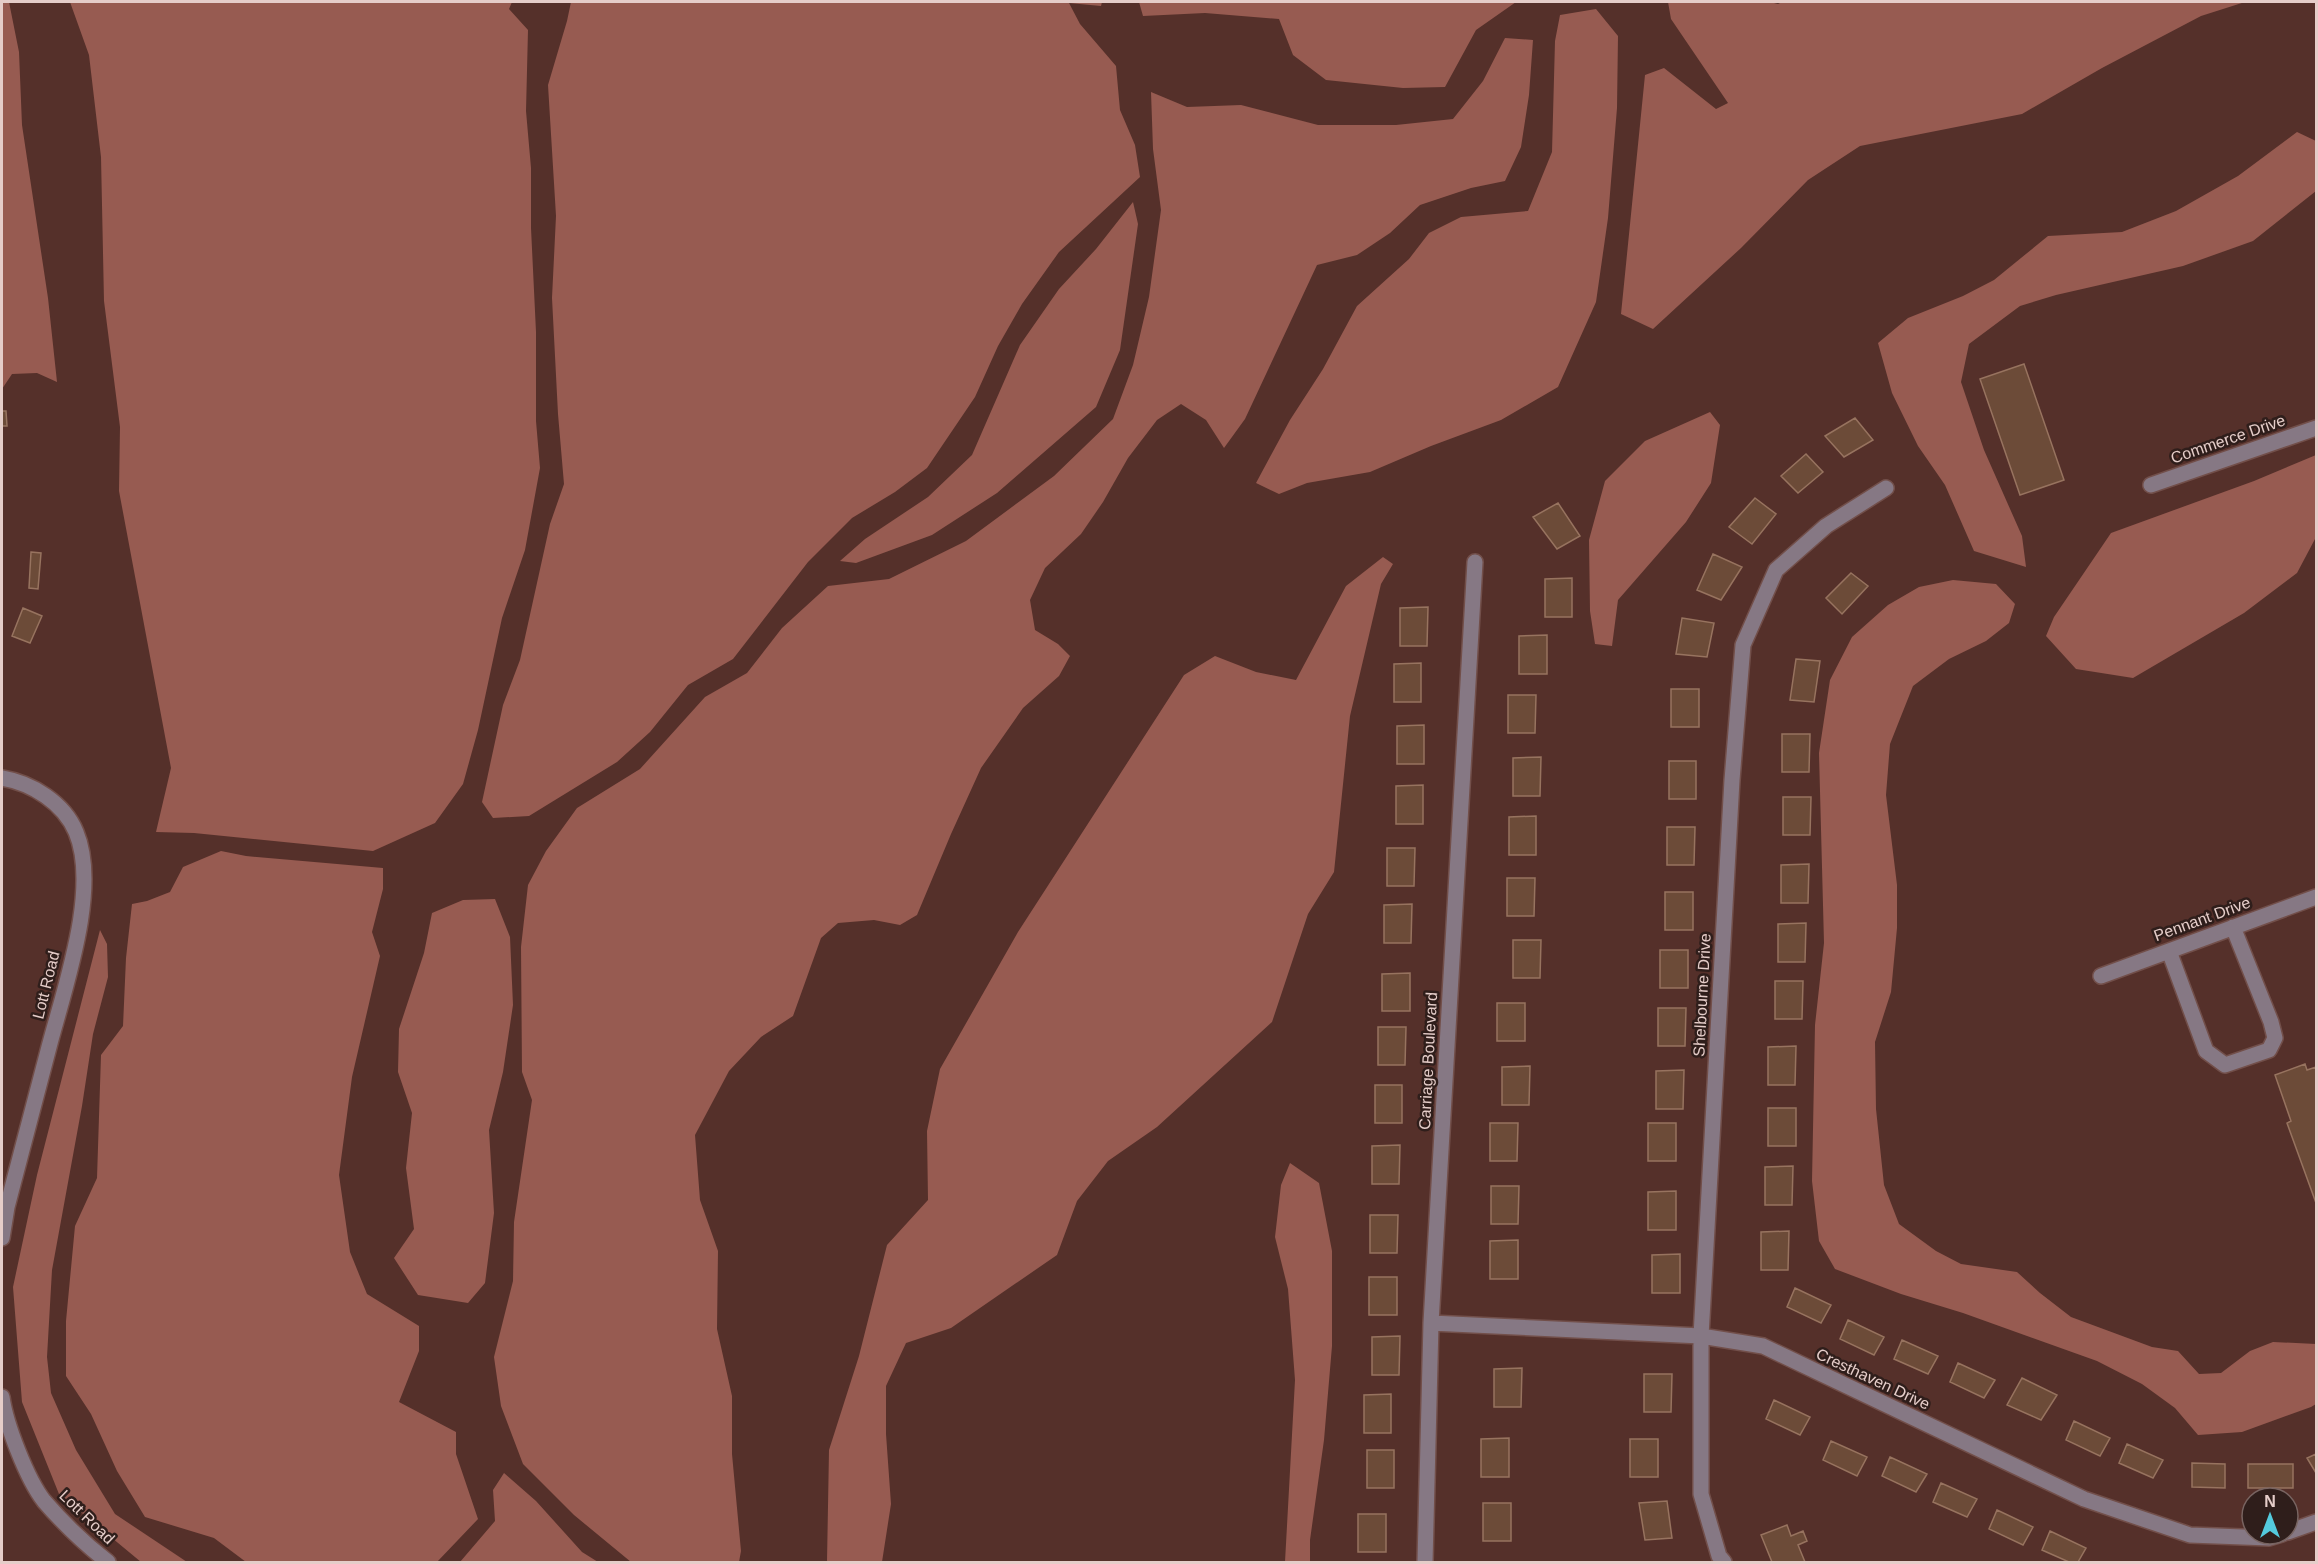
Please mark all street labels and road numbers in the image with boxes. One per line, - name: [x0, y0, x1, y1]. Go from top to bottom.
- street label: Commerce Drive: [2168, 411, 2288, 467]
- street label: Pennant Drive: [2151, 894, 2253, 944]
- street label: Shelbourne Drive: [1690, 933, 1714, 1057]
- street label: Lott Road: [29, 949, 63, 1021]
- street label: Carriage Boulevard: [1416, 992, 1440, 1130]
- street label: Cresthaven Drive: [1813, 1345, 1933, 1413]
- street label: Lott Road: [56, 1487, 118, 1547]

